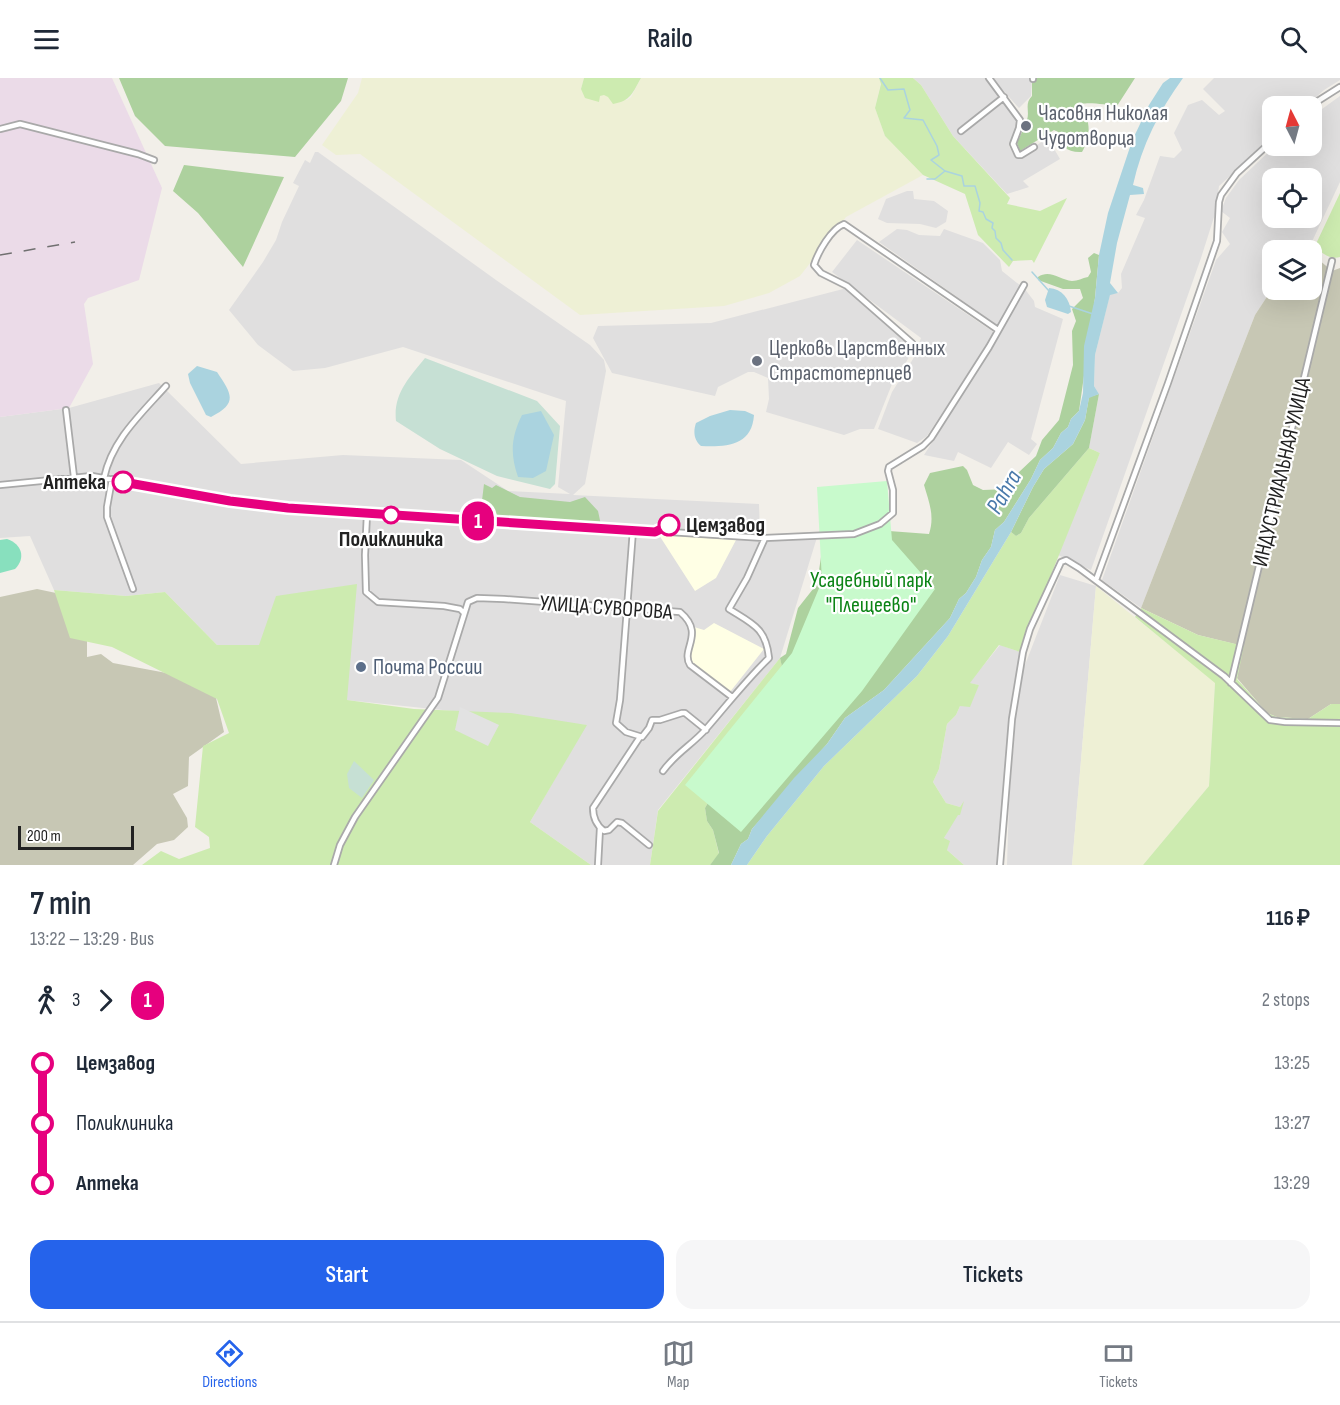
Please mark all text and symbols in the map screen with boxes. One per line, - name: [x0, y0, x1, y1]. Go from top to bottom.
- icon: menu: [30, 23, 63, 56]
- text: Railo: [647, 23, 693, 55]
- icon: search: [1277, 23, 1310, 56]
- north arrow: [1262, 96, 1322, 156]
- map controls: [1262, 96, 1322, 300]
- place label: Часовня Николая Чудотворца: [1038, 100, 1168, 152]
- marker: Часовня Николая Чудотворца: [1019, 119, 1033, 133]
- button: locate: [1262, 168, 1322, 228]
- button: layers: [1262, 240, 1322, 300]
- place label: Церковь Царственных Страстотерпцев: [769, 335, 946, 387]
- marker: Церковь Царственных Страстотерпцев: [750, 354, 764, 368]
- street label: ИНДУСТРИАЛЬНАЯ УЛИЦА: [1247, 374, 1317, 569]
- water label: Pahra: [980, 465, 1028, 519]
- place label: Аптека: [42, 469, 106, 496]
- marker: Аптека: [112, 471, 134, 493]
- line badge: 1: [458, 502, 498, 540]
- marker: Поликлиника: [382, 506, 400, 524]
- text: 1: [474, 509, 482, 534]
- place label: Цемзавод: [686, 512, 765, 539]
- marker: Цемзавод: [658, 514, 680, 536]
- place label: Поликлиника: [339, 526, 443, 553]
- park label: Усадебный парк "Плещеево": [810, 567, 933, 619]
- street label: УЛИЦА СУВОРОВА: [539, 590, 674, 626]
- place label: Почта России: [373, 654, 483, 681]
- marker: Почта России: [354, 660, 368, 674]
- scale bar: [18, 823, 134, 850]
- text: 200 m: [27, 827, 61, 846]
- text: 7 min: [30, 884, 92, 924]
- text: 116 ₽: [1266, 905, 1310, 932]
- text: 13:22 – 13:29 · Bus: [30, 927, 154, 951]
- icon: walk: [30, 984, 63, 1017]
- icon: forward: [89, 984, 122, 1017]
- text: 3: [72, 988, 80, 1012]
- text: 1: [143, 988, 152, 1013]
- text: 2 stops: [1262, 988, 1310, 1012]
- text: Цемзавод: [76, 1050, 155, 1077]
- text: 13:25: [1275, 1051, 1310, 1075]
- text: Поликлиника: [76, 1110, 173, 1137]
- text: 13:27: [1275, 1111, 1310, 1135]
- text: Аптека: [76, 1170, 139, 1197]
- text: 13:29: [1274, 1171, 1310, 1195]
- button: Start: [30, 1240, 664, 1309]
- button: Tickets: [676, 1240, 1310, 1309]
- tab: Directions: [202, 1337, 257, 1392]
- tab: Map: [662, 1337, 695, 1392]
- tab: Tickets: [1099, 1337, 1138, 1392]

